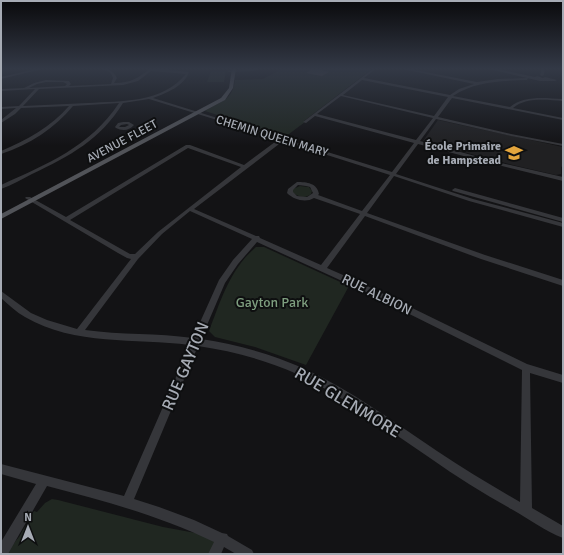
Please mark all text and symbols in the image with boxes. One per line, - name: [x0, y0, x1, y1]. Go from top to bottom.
- street label: CHEMIN QUEEN MARY: [214, 112, 330, 161]
- street label: AVENUE FLEET: [84, 116, 160, 166]
- place label: École Primaire de Hampstead: [425, 139, 502, 168]
- school or university icon: École Primaire de Hampstead: [504, 143, 524, 163]
- street label: RUE ALBION: [339, 270, 414, 319]
- park label: Gayton Park: [236, 294, 308, 311]
- street label: RUE GAYTON: [157, 319, 214, 414]
- street label: RUE GLENMORE: [291, 362, 405, 442]
- north arrow: [8, 507, 48, 547]
- text: N: [24, 511, 32, 524]

